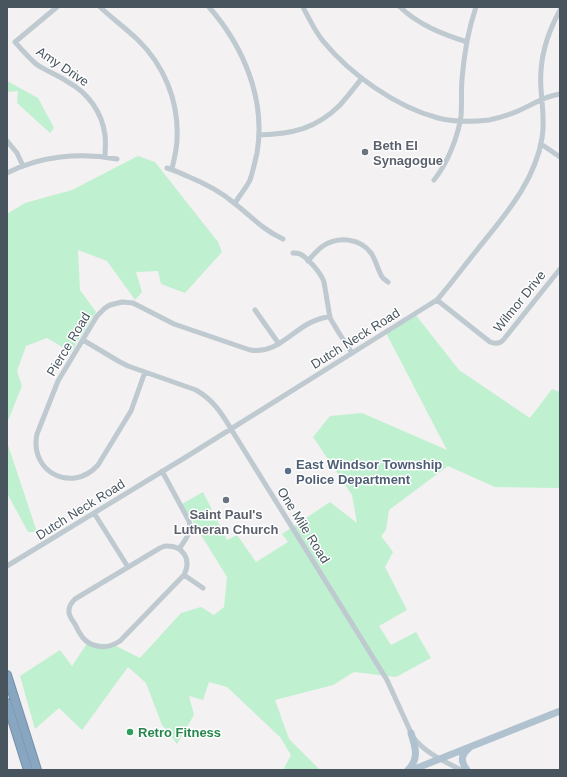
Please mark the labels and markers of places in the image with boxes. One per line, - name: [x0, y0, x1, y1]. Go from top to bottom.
- place label: Beth El Synagogue: [373, 138, 443, 168]
- marker: Beth El Synagogue: [360, 147, 370, 157]
- place label: East Windsor Township Police Department: [296, 457, 442, 487]
- marker: East Windsor Township Police Department: [283, 466, 293, 476]
- marker: Saint Paul's Lutheran Church: [221, 495, 231, 505]
- place label: Saint Paul's Lutheran Church: [174, 507, 278, 537]
- place label: Retro Fitness: [138, 725, 221, 740]
- marker: Retro Fitness: [125, 727, 135, 737]

